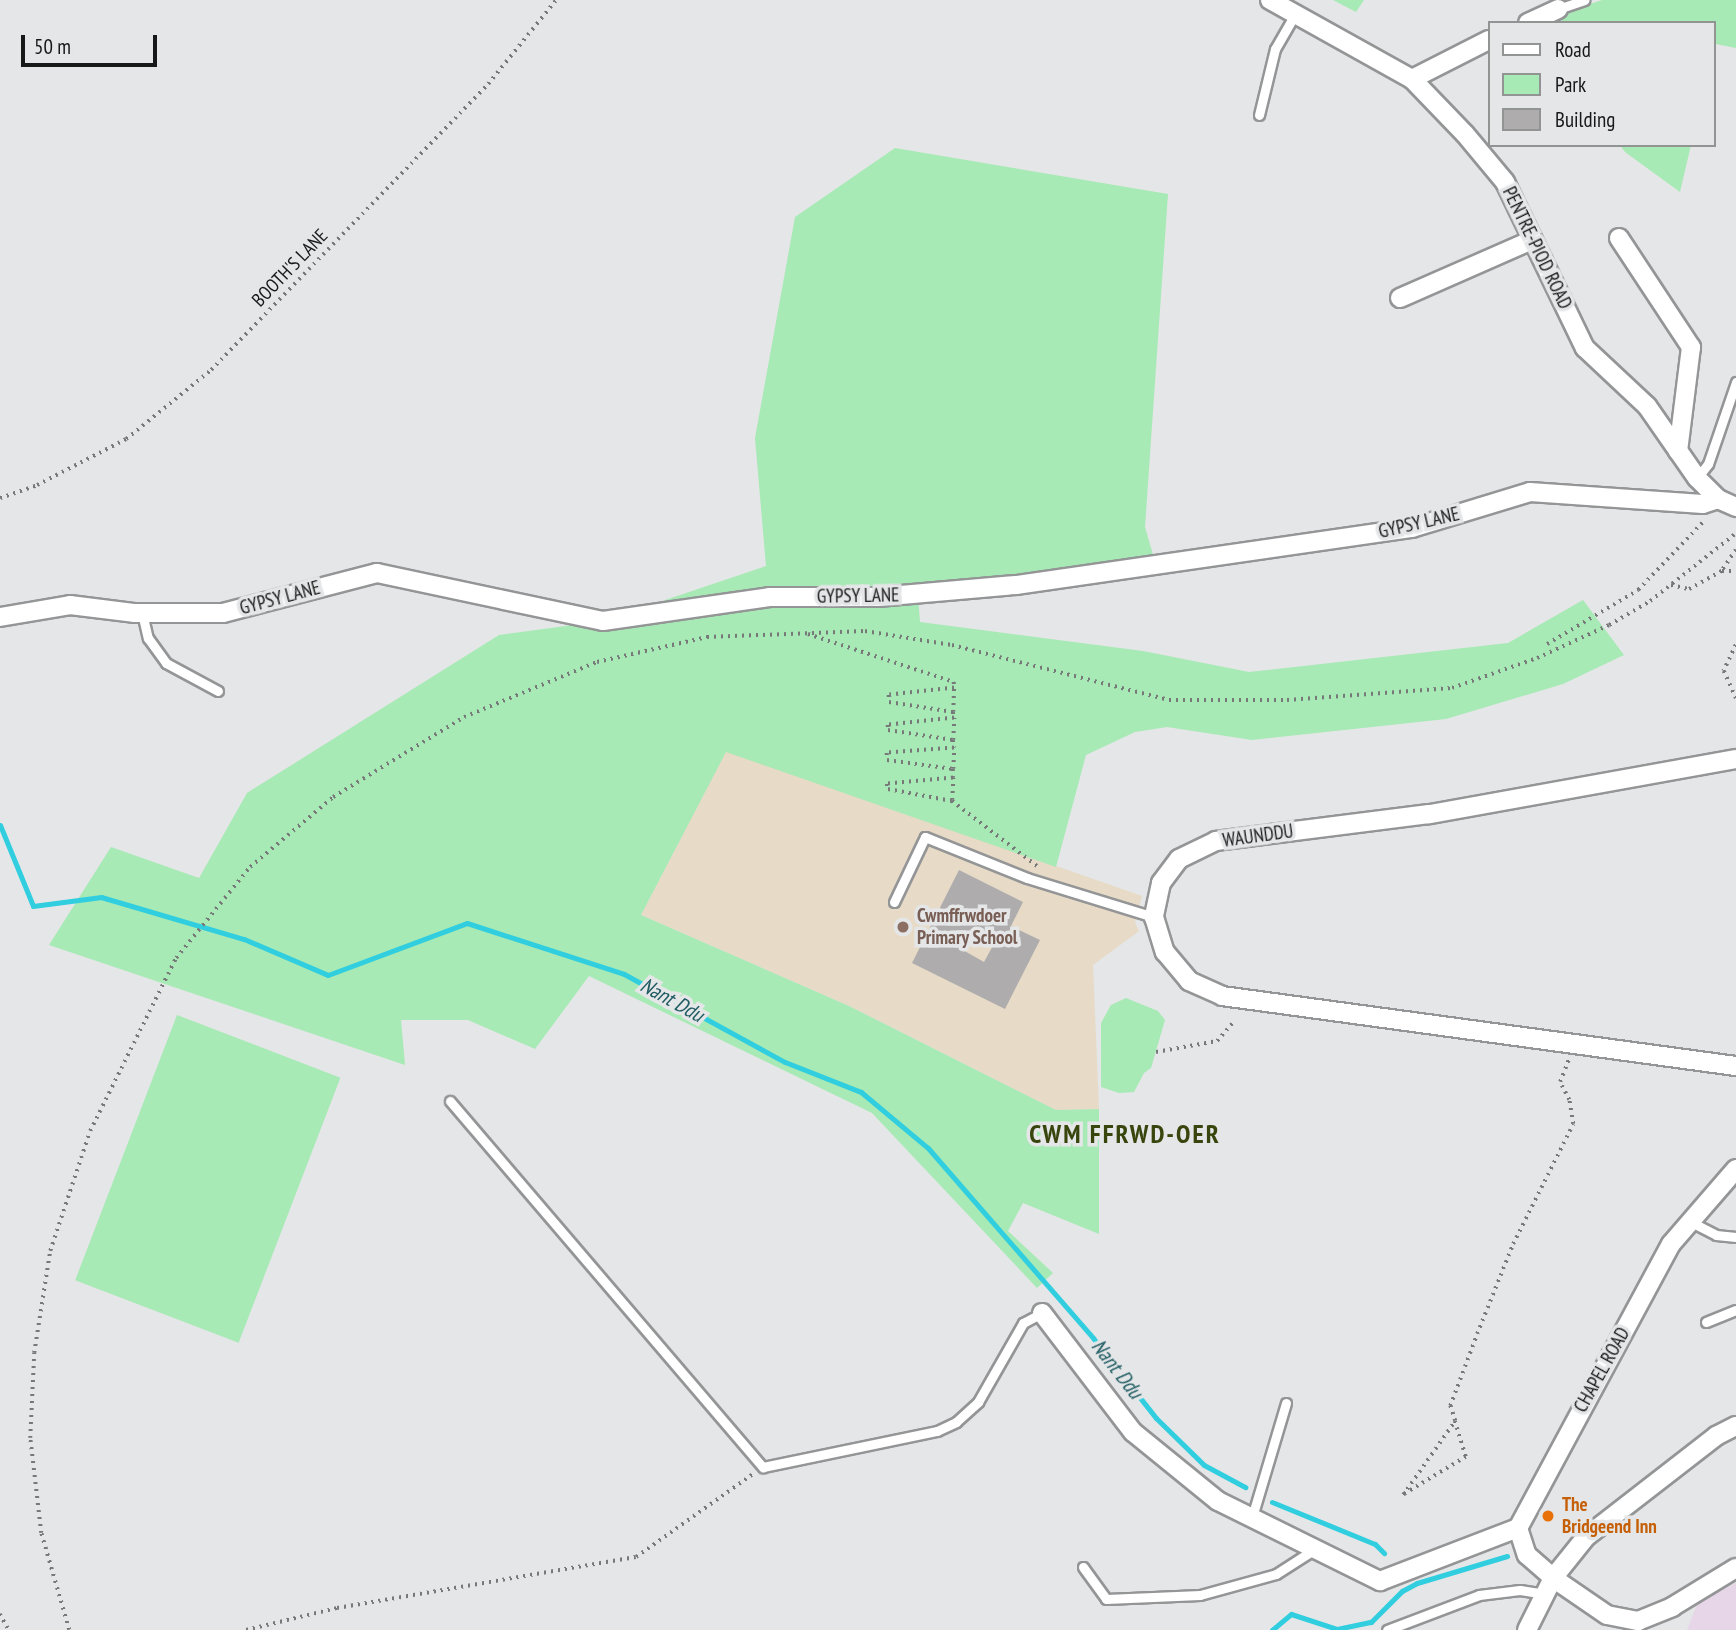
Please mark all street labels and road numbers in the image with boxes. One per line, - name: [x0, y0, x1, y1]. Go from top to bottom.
- street label: PENTRE-PIOD ROAD: [1498, 183, 1576, 313]
- street label: BOOTH'S LANE: [248, 225, 332, 311]
- street label: GYPSY LANE: [1376, 503, 1462, 543]
- street label: GYPSY LANE: [237, 576, 323, 620]
- street label: GYPSY LANE: [816, 584, 900, 608]
- street label: WAUNDDU: [1221, 820, 1295, 852]
- street label: CHAPEL ROAD: [1569, 1323, 1635, 1417]

